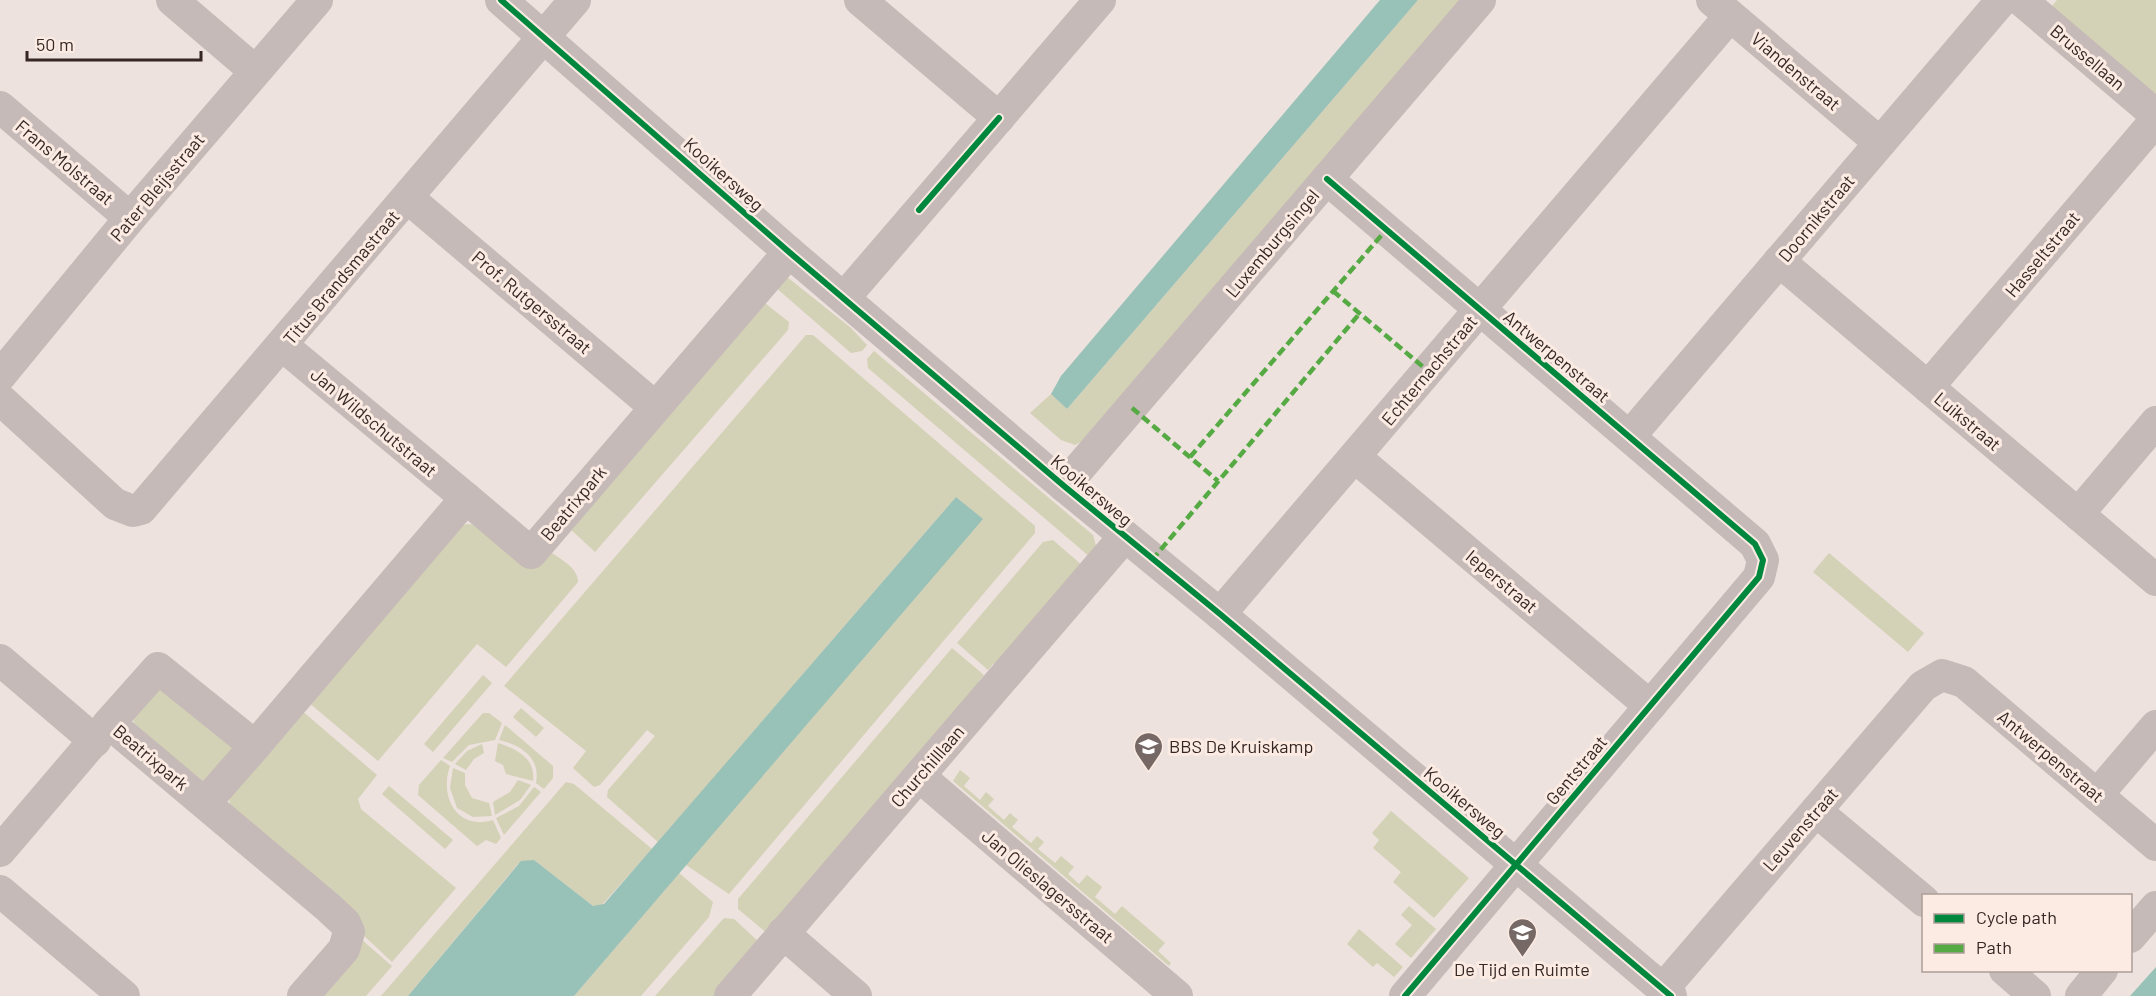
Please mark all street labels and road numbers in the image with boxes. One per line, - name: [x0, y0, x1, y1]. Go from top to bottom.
- street label: Brussellaan: [2046, 19, 2130, 95]
- street label: Viandenstraat: [1747, 27, 1845, 115]
- street label: Frans Molstraat: [12, 115, 118, 209]
- street label: Pater Bleijsstraat: [105, 128, 209, 246]
- street label: Kooikersweg: [680, 132, 768, 216]
- street label: Doornikstraat: [1773, 170, 1859, 266]
- street label: Luxemburgsingel: [1220, 185, 1324, 301]
- street label: Titus Brandsmastraat: [278, 205, 404, 349]
- street label: Hasseltstraat: [2000, 207, 2084, 301]
- street label: Prof. Rutgersstraat: [468, 246, 596, 358]
- street label: Antwerpenstraat: [1499, 305, 1615, 407]
- street label: Echternachstraat: [1377, 310, 1481, 430]
- street label: Jan Wildschutstraat: [307, 363, 441, 481]
- street label: Luikstraat: [1930, 387, 2006, 455]
- street label: Kooikersweg: [1047, 450, 1137, 530]
- street label: Beatrixpark: [535, 461, 611, 545]
- street label: Ieperstraat: [1462, 545, 1542, 617]
- street label: Antwerpenstraat: [1993, 705, 2109, 807]
- street label: Beatrixpark: [109, 719, 193, 795]
- street label: Churchilllaan: [886, 721, 968, 811]
- street label: Gentstraat: [1541, 731, 1611, 809]
- street label: Kooikersweg: [1420, 762, 1510, 842]
- street label: Leuvenstraat: [1758, 783, 1842, 875]
- street label: Jan Olieslagersstraat: [978, 825, 1118, 947]

